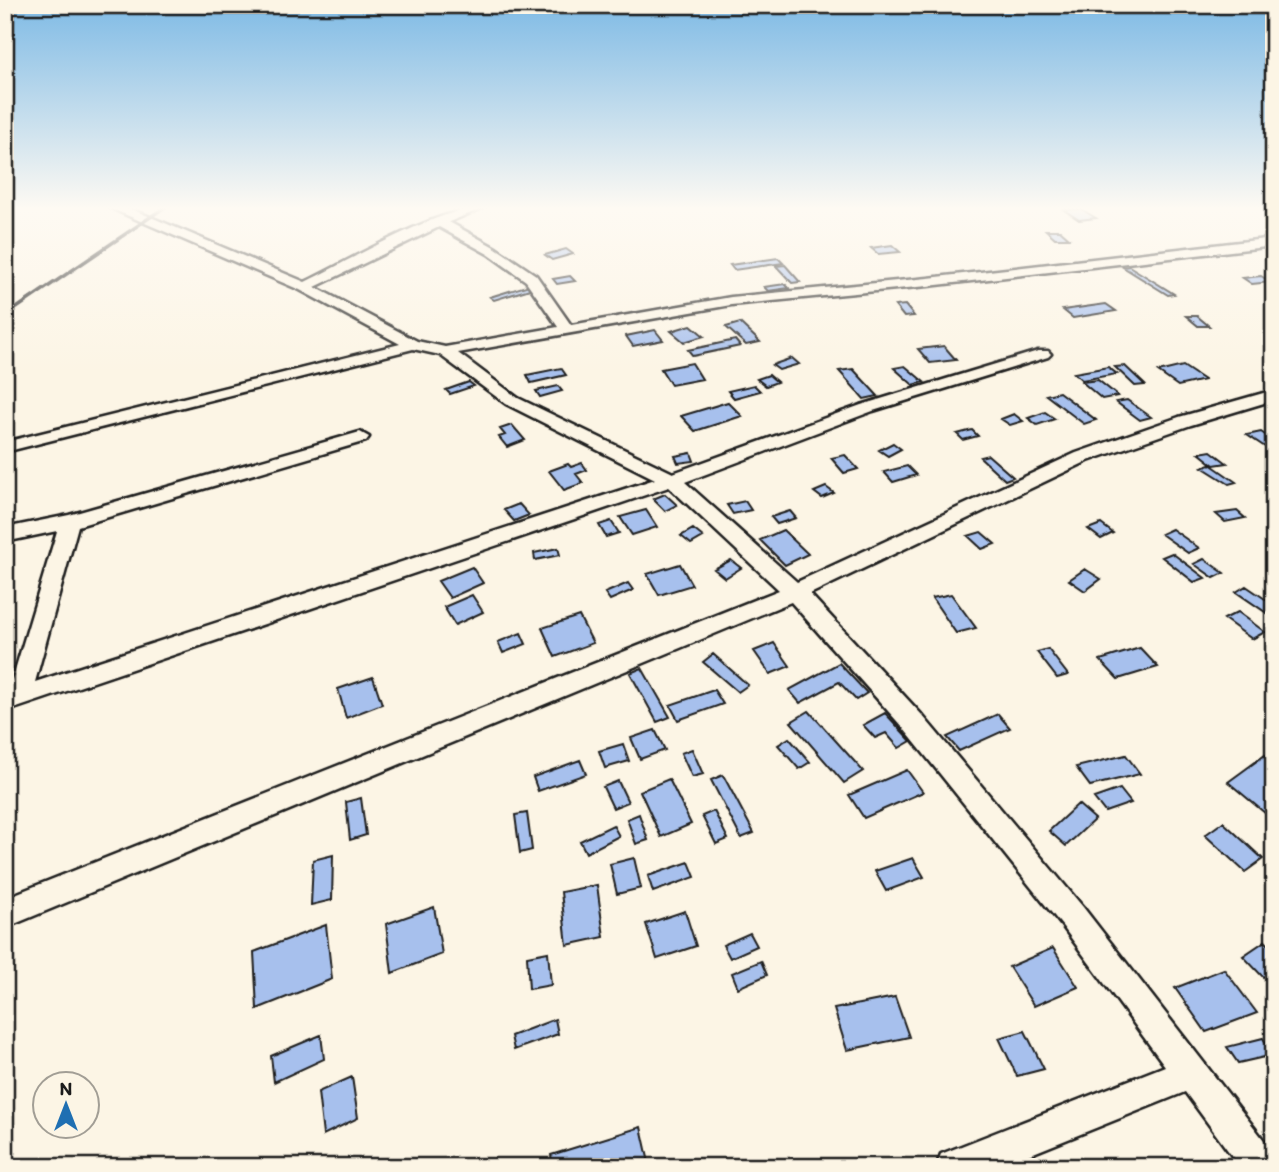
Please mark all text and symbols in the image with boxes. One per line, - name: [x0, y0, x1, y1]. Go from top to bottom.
- north arrow: [32, 1070, 102, 1140]
- text: N: [60, 1077, 72, 1100]

